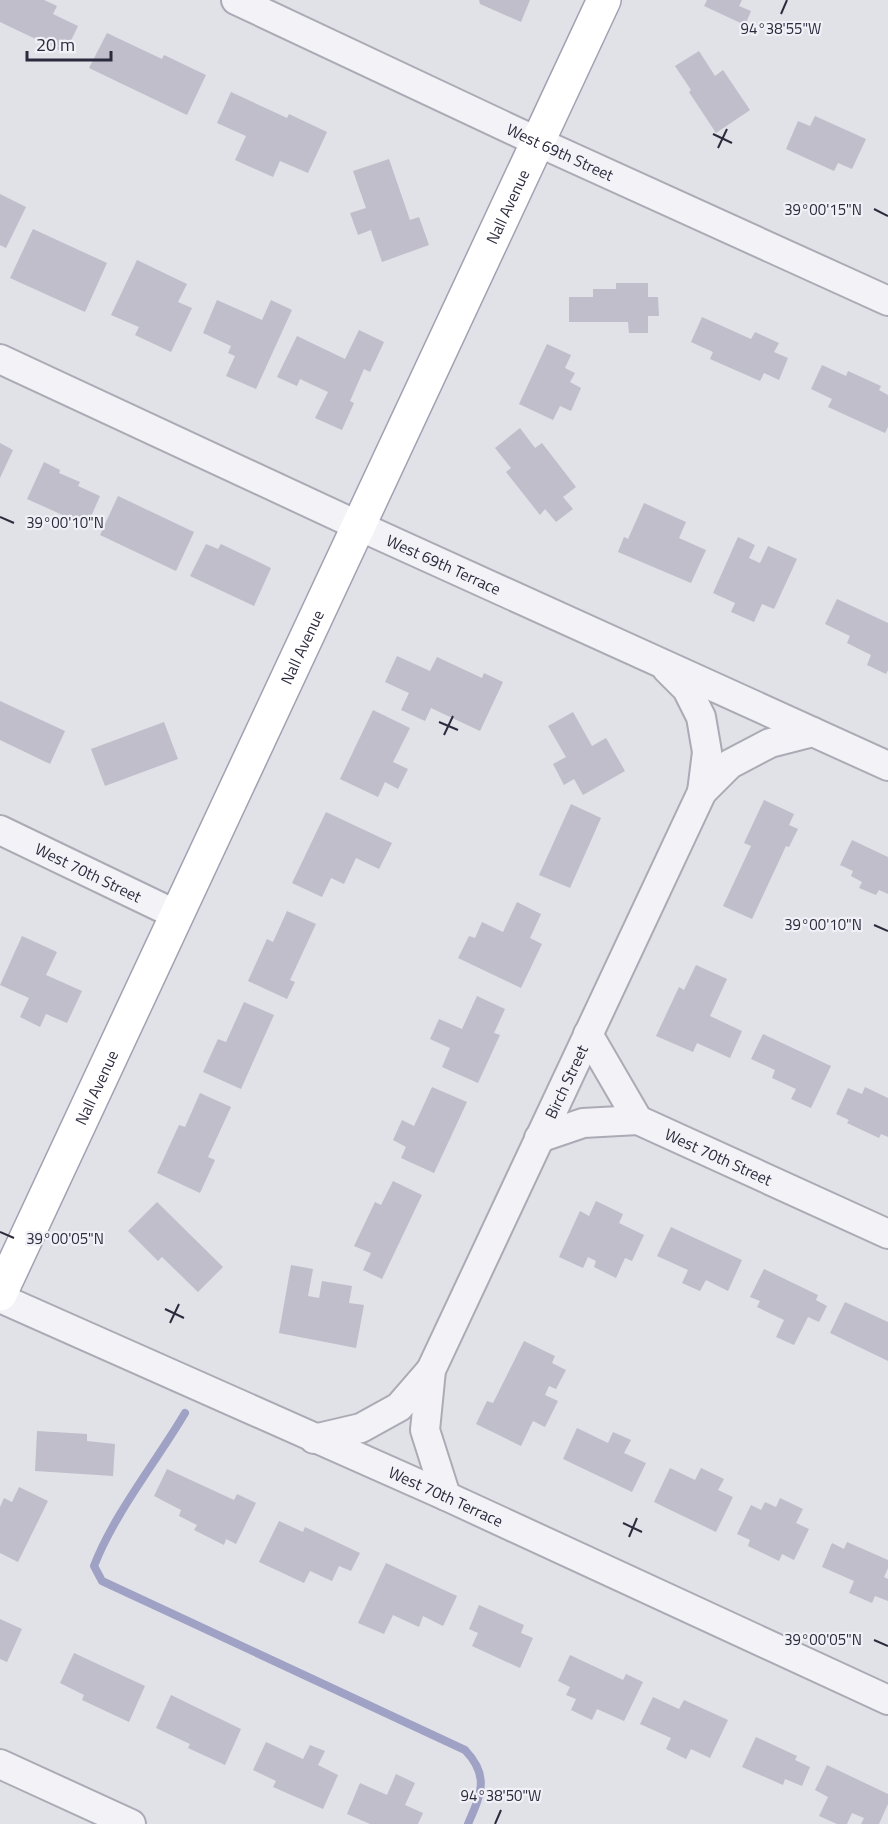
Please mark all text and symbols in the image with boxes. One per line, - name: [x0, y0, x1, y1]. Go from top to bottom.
- text: 94°38'55"W: [741, 17, 821, 40]
- scale bar: [27, 24, 111, 62]
- text: 20 m: [36, 31, 75, 58]
- street label: West 69th Street: [503, 117, 618, 187]
- street label: Nall Avenue: [480, 165, 535, 248]
- text: 39°00'15"N: [784, 198, 862, 221]
- text: 39°00'10"N: [26, 511, 104, 534]
- street label: West 69th Terrace: [383, 528, 505, 601]
- street label: Nall Avenue: [274, 606, 330, 688]
- street label: West 70th Street: [31, 837, 146, 908]
- text: 39°00'10"N: [784, 913, 862, 936]
- street label: Birch Street: [539, 1040, 594, 1123]
- street label: Nall Avenue: [69, 1046, 124, 1129]
- street label: West 70th Street: [661, 1122, 776, 1192]
- text: 39°00'05"N: [26, 1227, 104, 1250]
- street label: West 70th Terrace: [385, 1460, 507, 1533]
- text: 39°00'05"N: [784, 1628, 862, 1651]
- text: 94°38'50"W: [461, 1784, 541, 1807]

